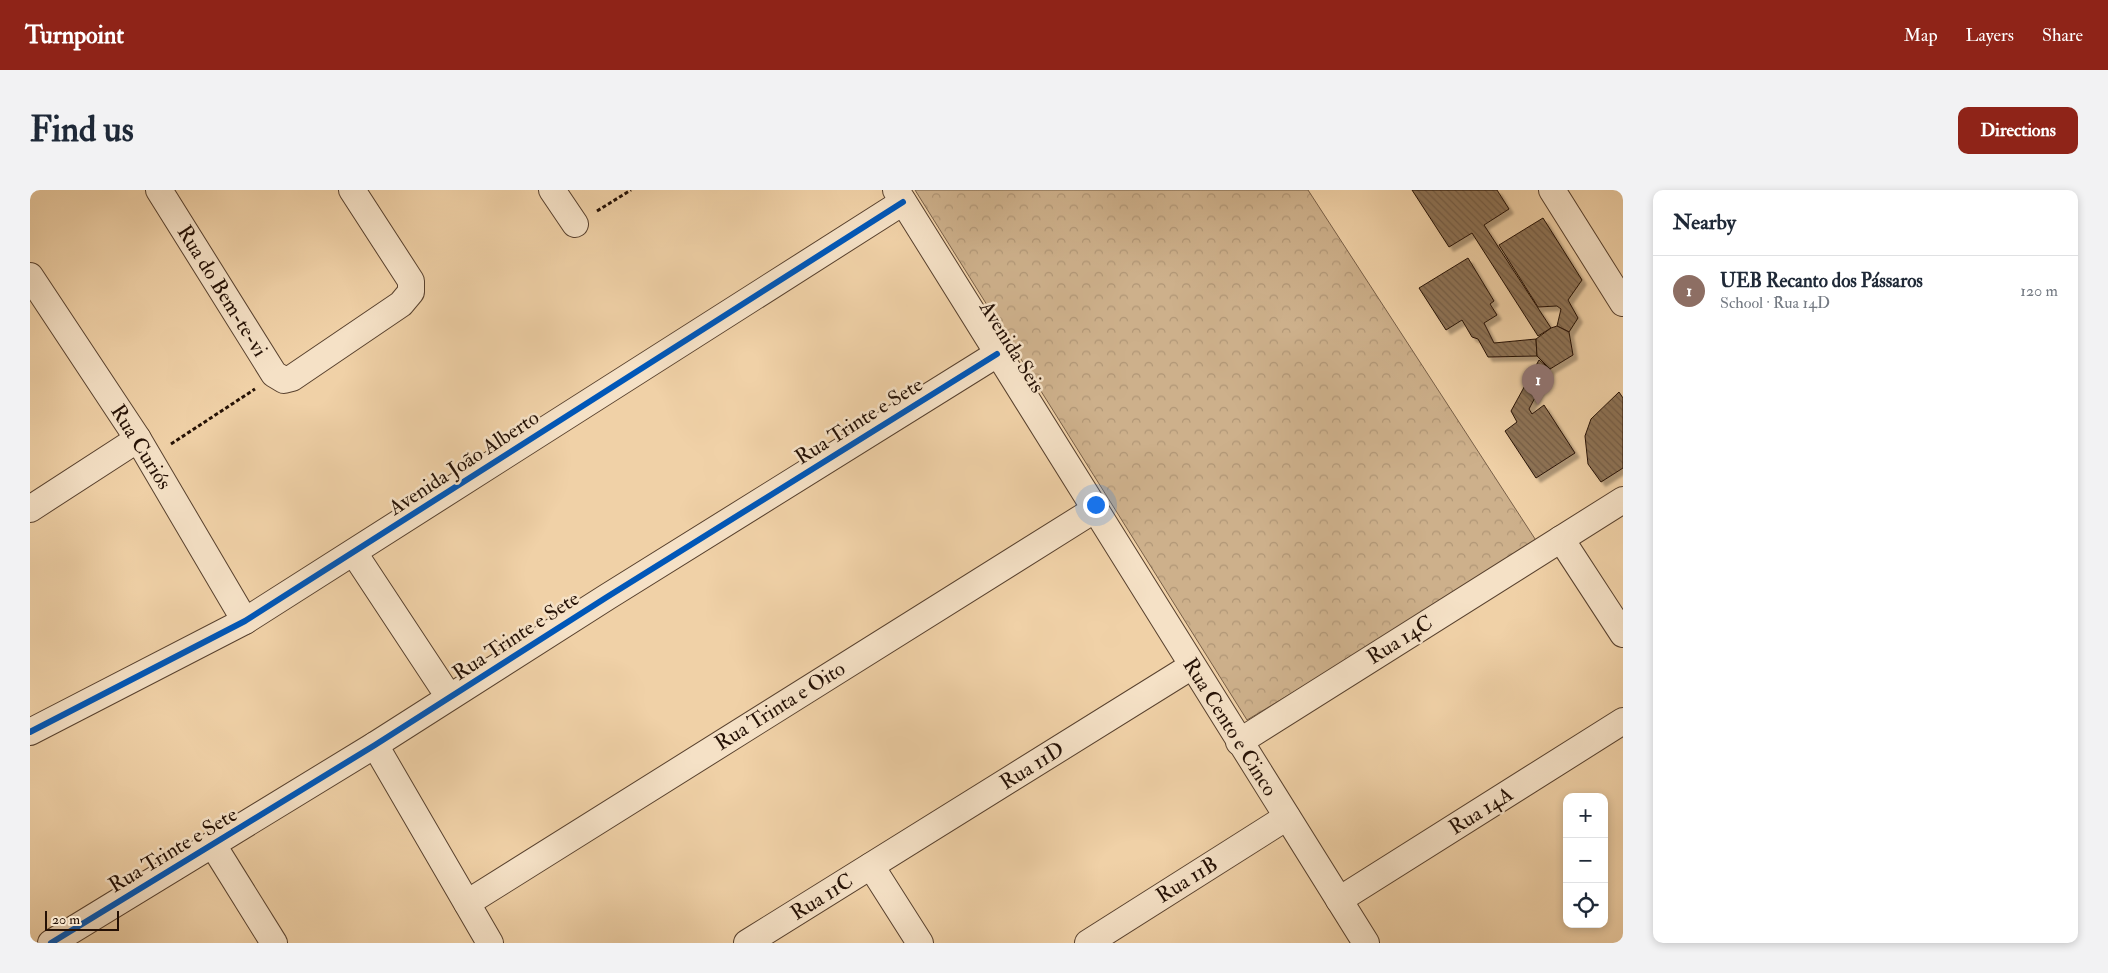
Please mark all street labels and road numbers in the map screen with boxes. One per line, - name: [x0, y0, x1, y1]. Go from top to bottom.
- street label: Rua do Bem-te-vi: [171, 220, 274, 362]
- street label: Avenida Seis: [973, 295, 1051, 398]
- street label: Rua Trinte e Sete: [790, 371, 928, 471]
- street label: Rua Curiós: [104, 399, 178, 495]
- street label: Avenida João Alberto: [383, 404, 544, 522]
- street label: Rua Trinte e Sete: [448, 585, 585, 687]
- street label: Rua 14C: [1362, 609, 1438, 671]
- street label: Rua Cento e Cinco: [1177, 653, 1283, 801]
- street label: Rua Trinta e Oito: [710, 655, 850, 757]
- street label: Rua 11D: [995, 736, 1069, 796]
- street label: Rua 14A: [1444, 781, 1518, 841]
- street label: Rua Trinte e Sete: [104, 801, 242, 899]
- street label: Rua 11B: [1151, 851, 1223, 909]
- street label: Rua 11C: [786, 867, 858, 927]

